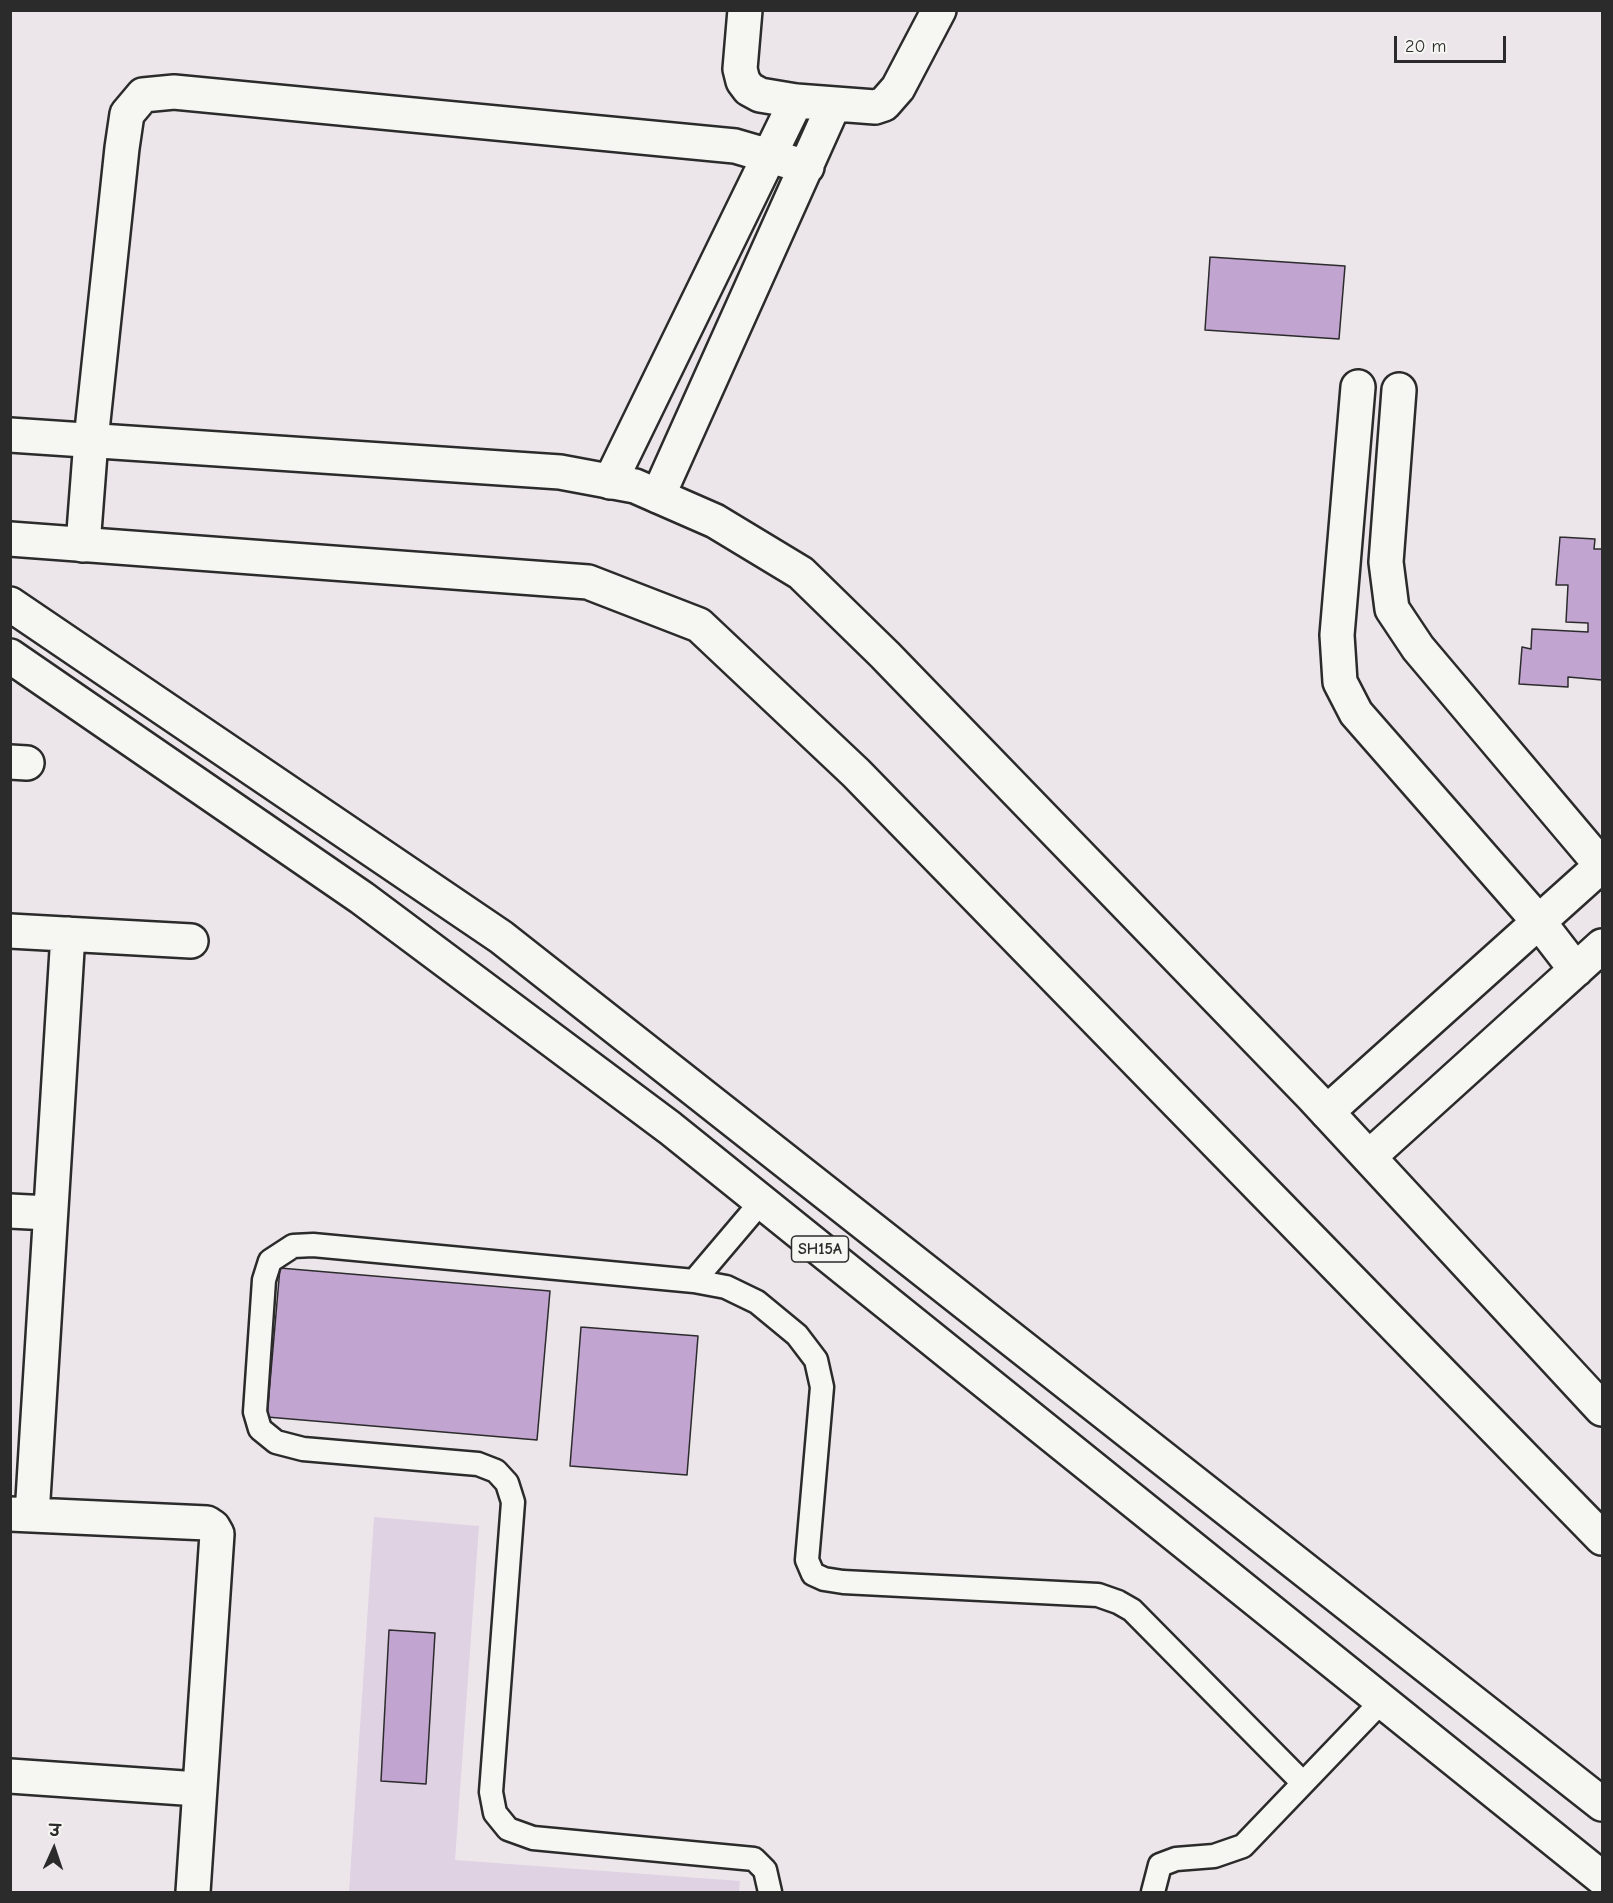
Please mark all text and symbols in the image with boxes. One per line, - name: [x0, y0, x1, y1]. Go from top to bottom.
- scale bar: [1397, 24, 1510, 62]
- text: 20 m: [1405, 36, 1446, 57]
- road number: SH15A: [792, 1236, 848, 1262]
- north arrow: [24, 1819, 84, 1879]
- text: उ: [49, 1822, 61, 1840]

